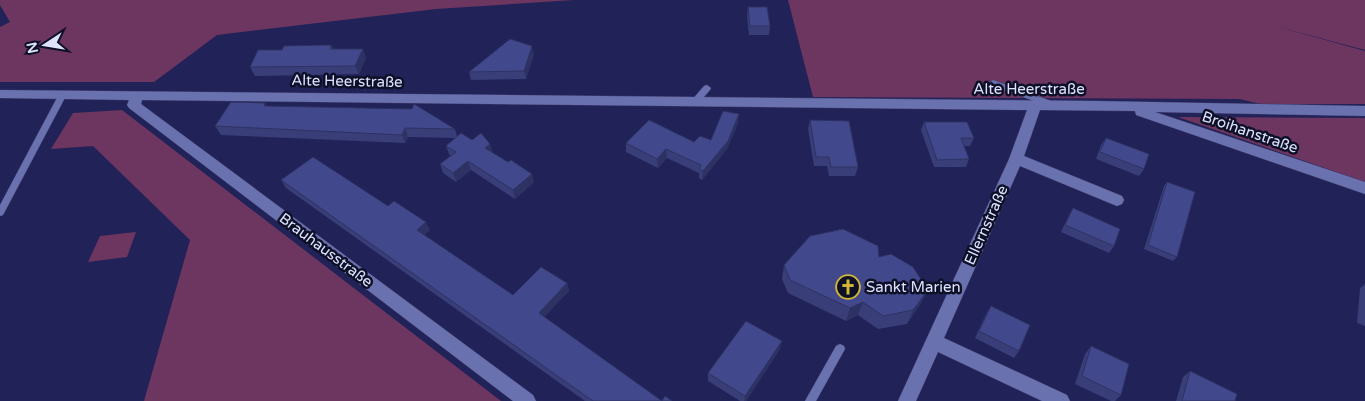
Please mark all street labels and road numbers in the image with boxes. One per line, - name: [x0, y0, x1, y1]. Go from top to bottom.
- street label: Alte Heerstraße: [291, 71, 403, 91]
- street label: Alte Heerstraße: [973, 80, 1085, 98]
- street label: Broihanstraße: [1200, 107, 1300, 157]
- street label: Ellernstraße: [960, 182, 1012, 268]
- street label: Brauhausstraße: [276, 209, 376, 291]

